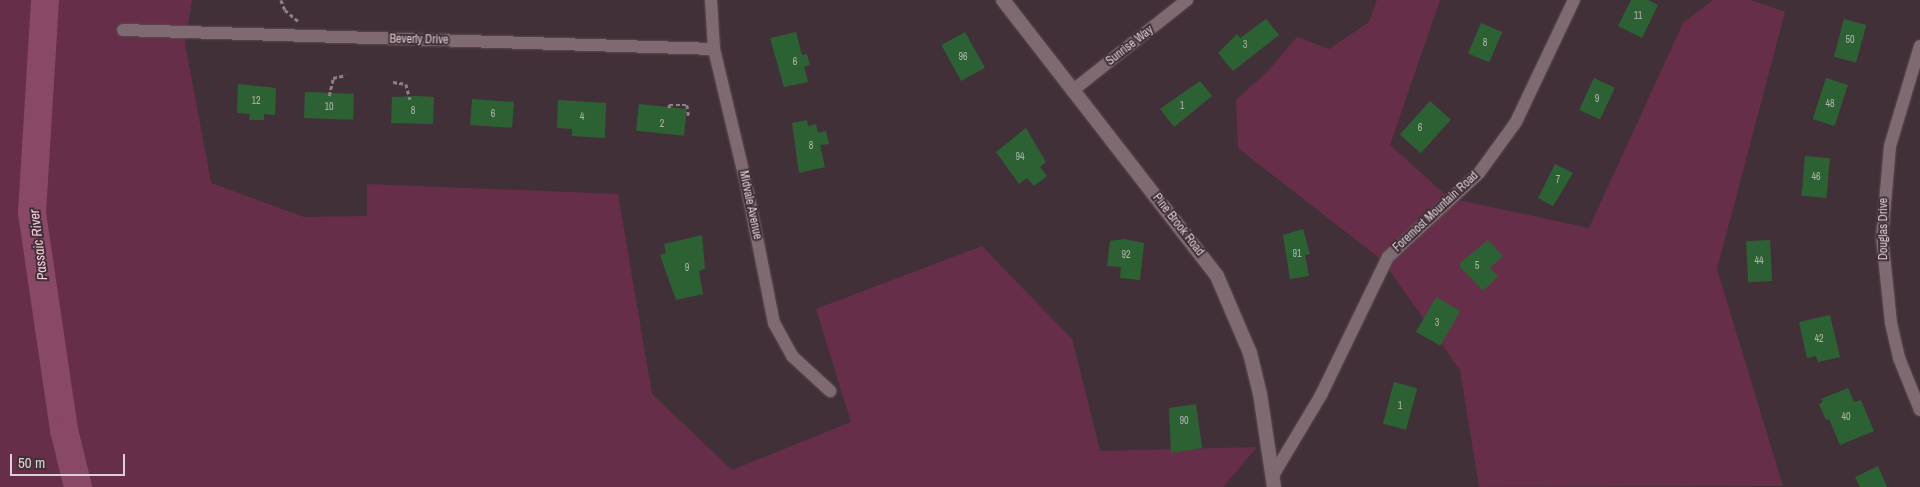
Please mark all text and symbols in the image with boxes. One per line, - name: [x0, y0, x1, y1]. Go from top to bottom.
- house number: 11: [1634, 10, 1642, 22]
- street label: Sunrise Way: [1104, 23, 1156, 69]
- street label: Beverly Drive: [389, 32, 449, 48]
- house number: 50: [1845, 34, 1855, 46]
- house number: 8: [1483, 37, 1487, 49]
- house number: 3: [1243, 39, 1247, 51]
- house number: 96: [958, 51, 968, 63]
- house number: 6: [793, 56, 797, 68]
- house number: 9: [1595, 93, 1599, 105]
- house number: 12: [251, 95, 261, 107]
- house number: 48: [1825, 98, 1835, 110]
- house number: 1: [1180, 100, 1184, 112]
- house number: 10: [324, 101, 334, 113]
- house number: 8: [411, 105, 415, 117]
- house number: 6: [491, 108, 495, 120]
- house number: 4: [580, 111, 584, 123]
- house number: 2: [660, 118, 664, 130]
- house number: 6: [1418, 122, 1422, 134]
- house number: 8: [809, 140, 813, 152]
- house number: 94: [1015, 151, 1025, 163]
- street label: Midvale Avenue: [736, 169, 764, 241]
- street label: Foremost Mountain Road: [1390, 169, 1482, 255]
- house number: 46: [1811, 171, 1821, 183]
- house number: 7: [1556, 174, 1560, 186]
- street label: Pine Brook Road: [1149, 191, 1207, 259]
- street label: Douglas Drive: [1877, 198, 1891, 260]
- water label: Passaic River: [25, 209, 51, 281]
- house number: 91: [1292, 248, 1302, 260]
- house number: 92: [1121, 249, 1131, 261]
- house number: 44: [1754, 255, 1764, 267]
- house number: 5: [1475, 260, 1479, 272]
- house number: 9: [685, 262, 689, 274]
- house number: 3: [1435, 317, 1439, 329]
- house number: 42: [1814, 333, 1824, 345]
- house number: 1: [1398, 400, 1402, 412]
- house number: 40: [1841, 411, 1851, 423]
- house number: 90: [1179, 415, 1189, 427]
- scale bar: [12, 444, 128, 476]
- text: 50 m: [18, 452, 45, 473]

